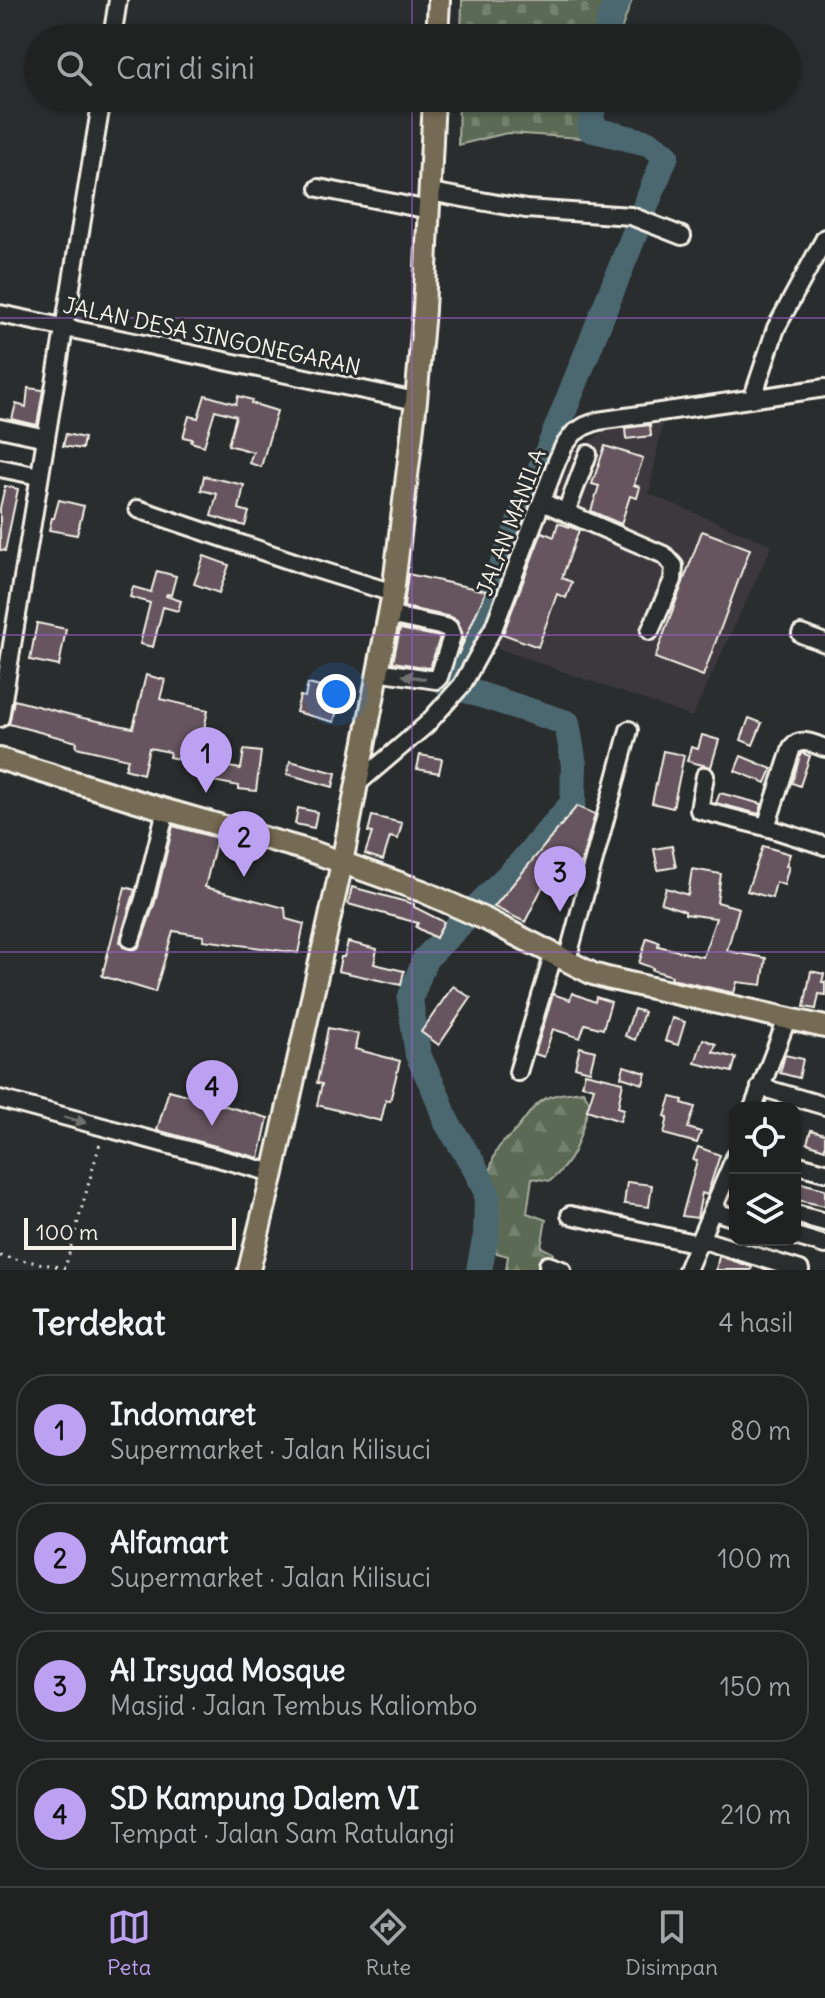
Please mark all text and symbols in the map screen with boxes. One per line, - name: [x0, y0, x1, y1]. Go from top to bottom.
- search box: [24, 24, 801, 112]
- icon: search: [52, 46, 96, 90]
- text: Cari di sini: [116, 49, 255, 87]
- street label: JALAN DESA SINGONEGARAN: [61, 291, 363, 381]
- street label: JALAN MANILA: [470, 445, 552, 599]
- one-way arrow: [401, 670, 426, 683]
- your location: [316, 674, 356, 714]
- pin: 1: [180, 727, 232, 793]
- pin: 2: [218, 811, 270, 877]
- pin: 3: [534, 846, 586, 912]
- pin: 4: [186, 1060, 238, 1126]
- map controls: [729, 1102, 801, 1246]
- button: locate: [729, 1102, 801, 1174]
- one-way arrow: [63, 1114, 88, 1126]
- button: layers: [729, 1174, 801, 1246]
- scale bar: [24, 1214, 236, 1250]
- text: 100 m: [36, 1218, 98, 1246]
- text: Terdekat: [32, 1301, 165, 1344]
- text: 4 hasil: [718, 1306, 793, 1339]
- text: Indomaret: [110, 1395, 256, 1433]
- text: 1: [55, 1414, 65, 1447]
- text: 80 m: [730, 1414, 791, 1447]
- text: Supermarket · Jalan Kilisuci: [110, 1433, 431, 1466]
- text: Alfamart: [110, 1523, 228, 1561]
- text: 2: [53, 1542, 67, 1575]
- text: 100 m: [717, 1542, 791, 1575]
- text: Supermarket · Jalan Kilisuci: [110, 1561, 431, 1594]
- text: Al Irsyad Mosque: [110, 1651, 345, 1689]
- text: 3: [53, 1670, 67, 1703]
- text: 150 m: [720, 1670, 791, 1703]
- text: Masjid · Jalan Tembus Kaliombo: [110, 1689, 477, 1722]
- text: SD Kampung Dalem VI: [110, 1779, 419, 1817]
- text: 4: [52, 1798, 68, 1831]
- text: 210 m: [720, 1798, 791, 1831]
- text: Tempat · Jalan Sam Ratulangi: [110, 1817, 455, 1850]
- tab: Peta: [107, 1905, 151, 1981]
- tab: Rute: [365, 1905, 411, 1981]
- tab: Disimpan: [625, 1905, 718, 1981]

